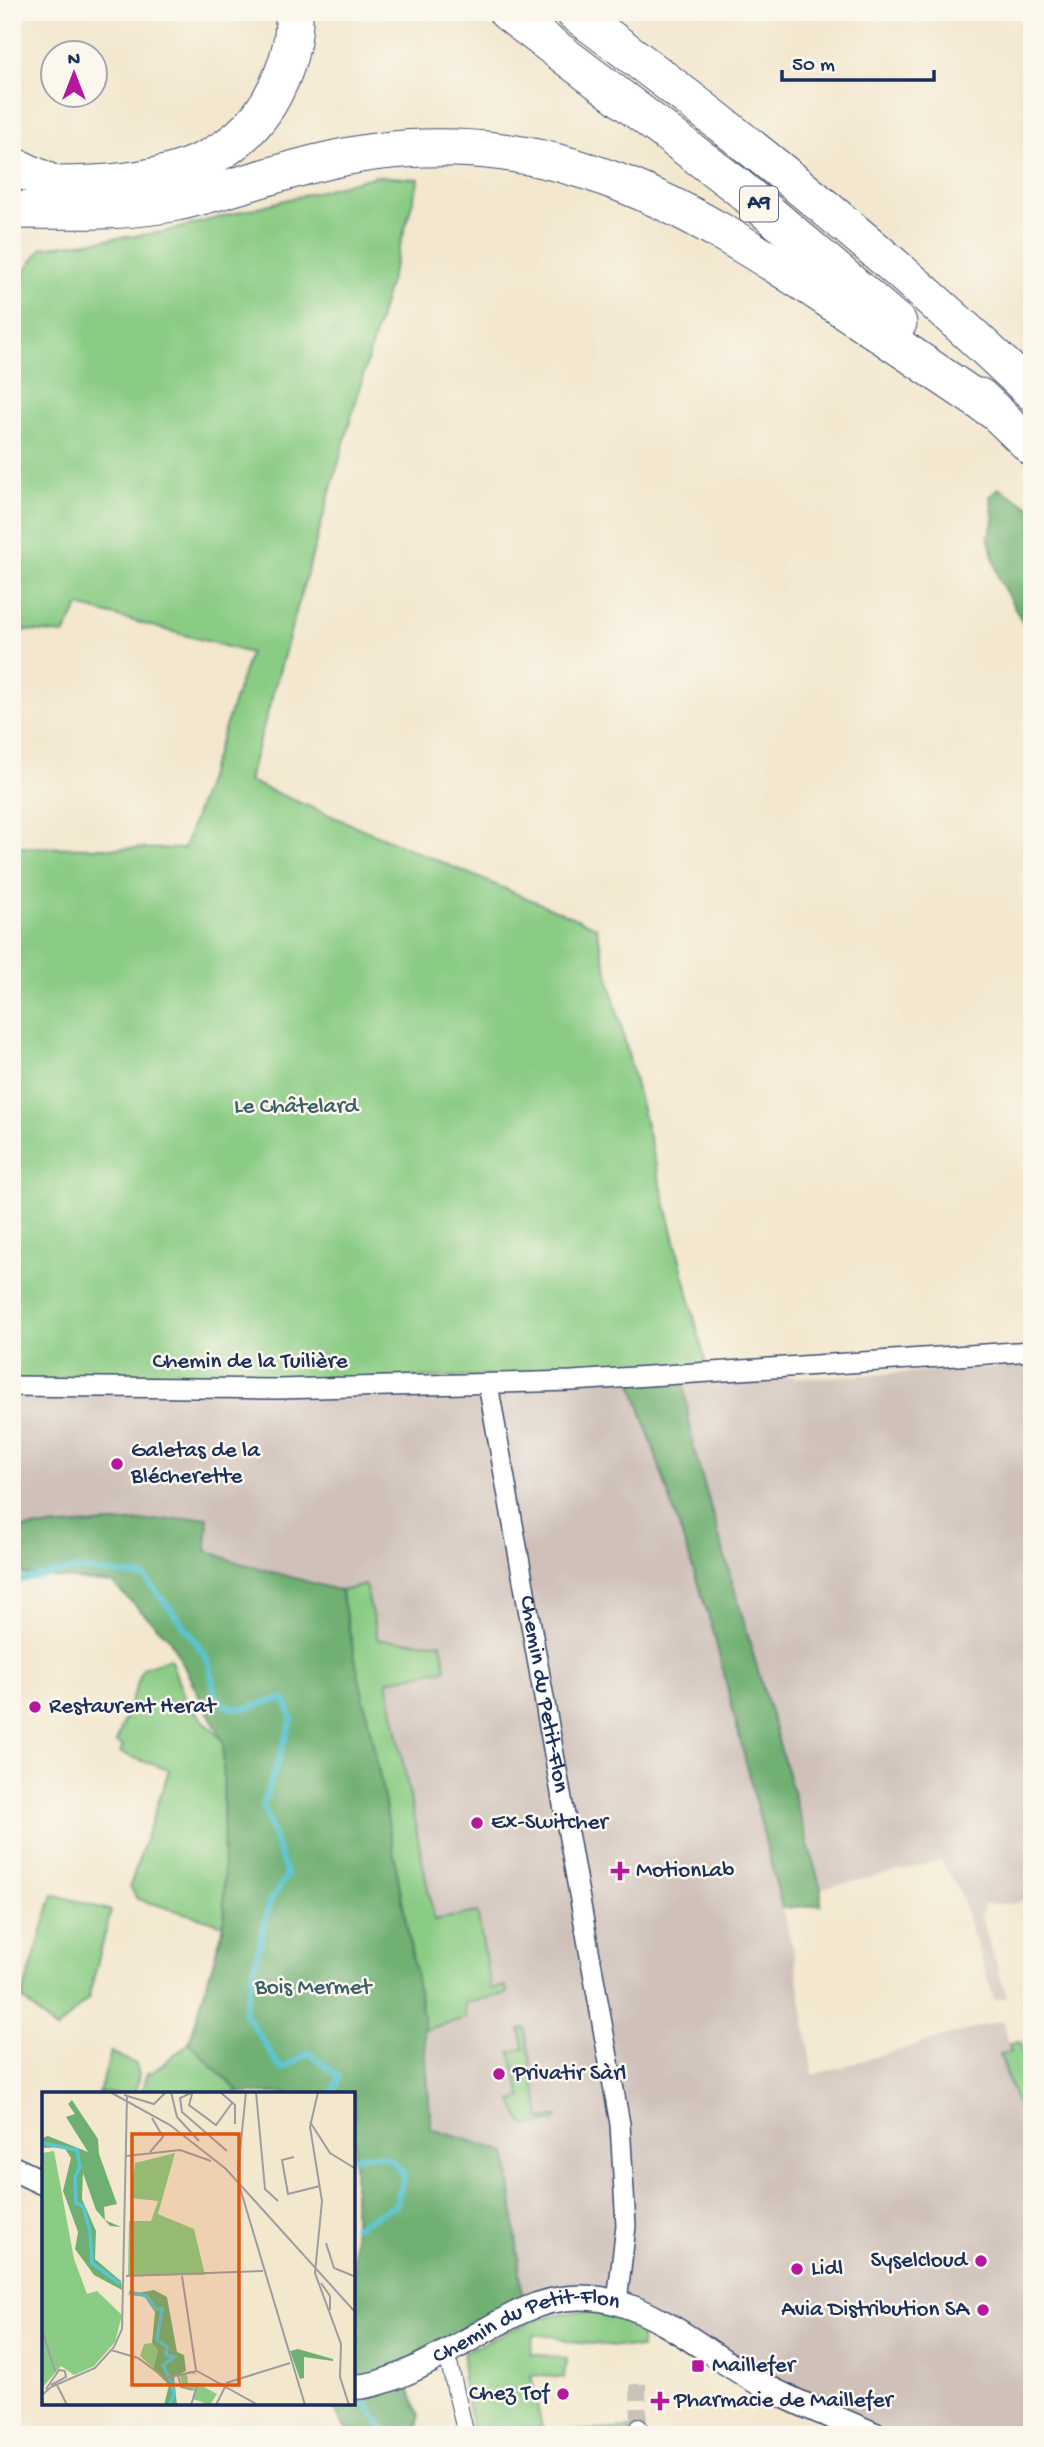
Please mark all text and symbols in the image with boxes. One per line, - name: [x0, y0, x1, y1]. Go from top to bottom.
- north arrow: [38, 38, 108, 108]
- scale bar: [782, 38, 934, 82]
- text: N: [68, 49, 80, 72]
- text: 50 m: [792, 54, 835, 79]
- road number: A9: [740, 186, 778, 222]
- park label: Le Châtelard: [234, 1094, 360, 1121]
- street label: Chemin de la Tuilière: [152, 1349, 349, 1376]
- place label: Galetas de la Blécherette: [130, 1438, 261, 1491]
- marker: Galetas de la Blécherette: [109, 1456, 125, 1472]
- street label: Chemin du Petit-Flon: [513, 1594, 574, 1795]
- place label: Restaurent Herat: [49, 1694, 217, 1721]
- marker: Restaurent Herat: [27, 1699, 43, 1715]
- place label: Ex-Switcher: [491, 1810, 610, 1837]
- marker: Ex-Switcher: [469, 1815, 485, 1831]
- place label: MotionLab: [636, 1858, 734, 1885]
- marker: MotionLab: [610, 1861, 630, 1881]
- park label: Bois Mermet: [254, 1975, 373, 2002]
- place label: Privatir Sàrl: [512, 2061, 626, 2088]
- marker: Privatir Sàrl: [491, 2066, 507, 2082]
- inset map: [42, 2092, 355, 2405]
- place label: Syselcloud: [871, 2248, 969, 2275]
- marker: Syselcloud: [973, 2253, 989, 2269]
- place label: Lidl: [811, 2256, 843, 2283]
- marker: Lidl: [789, 2261, 805, 2277]
- street label: Chemin du Petit-Flon: [428, 2284, 623, 2371]
- place label: Avia Distribution SA: [781, 2297, 970, 2324]
- marker: Avia Distribution SA: [975, 2302, 991, 2318]
- place label: Maillefer: [712, 2353, 797, 2380]
- marker: Maillefer: [690, 2358, 706, 2374]
- place label: Chez Tof: [469, 2381, 551, 2408]
- marker: Chez Tof: [555, 2386, 571, 2402]
- place label: Pharmacie de Maillefer: [673, 2388, 895, 2415]
- marker: Pharmacie de Maillefer: [652, 2393, 668, 2409]

